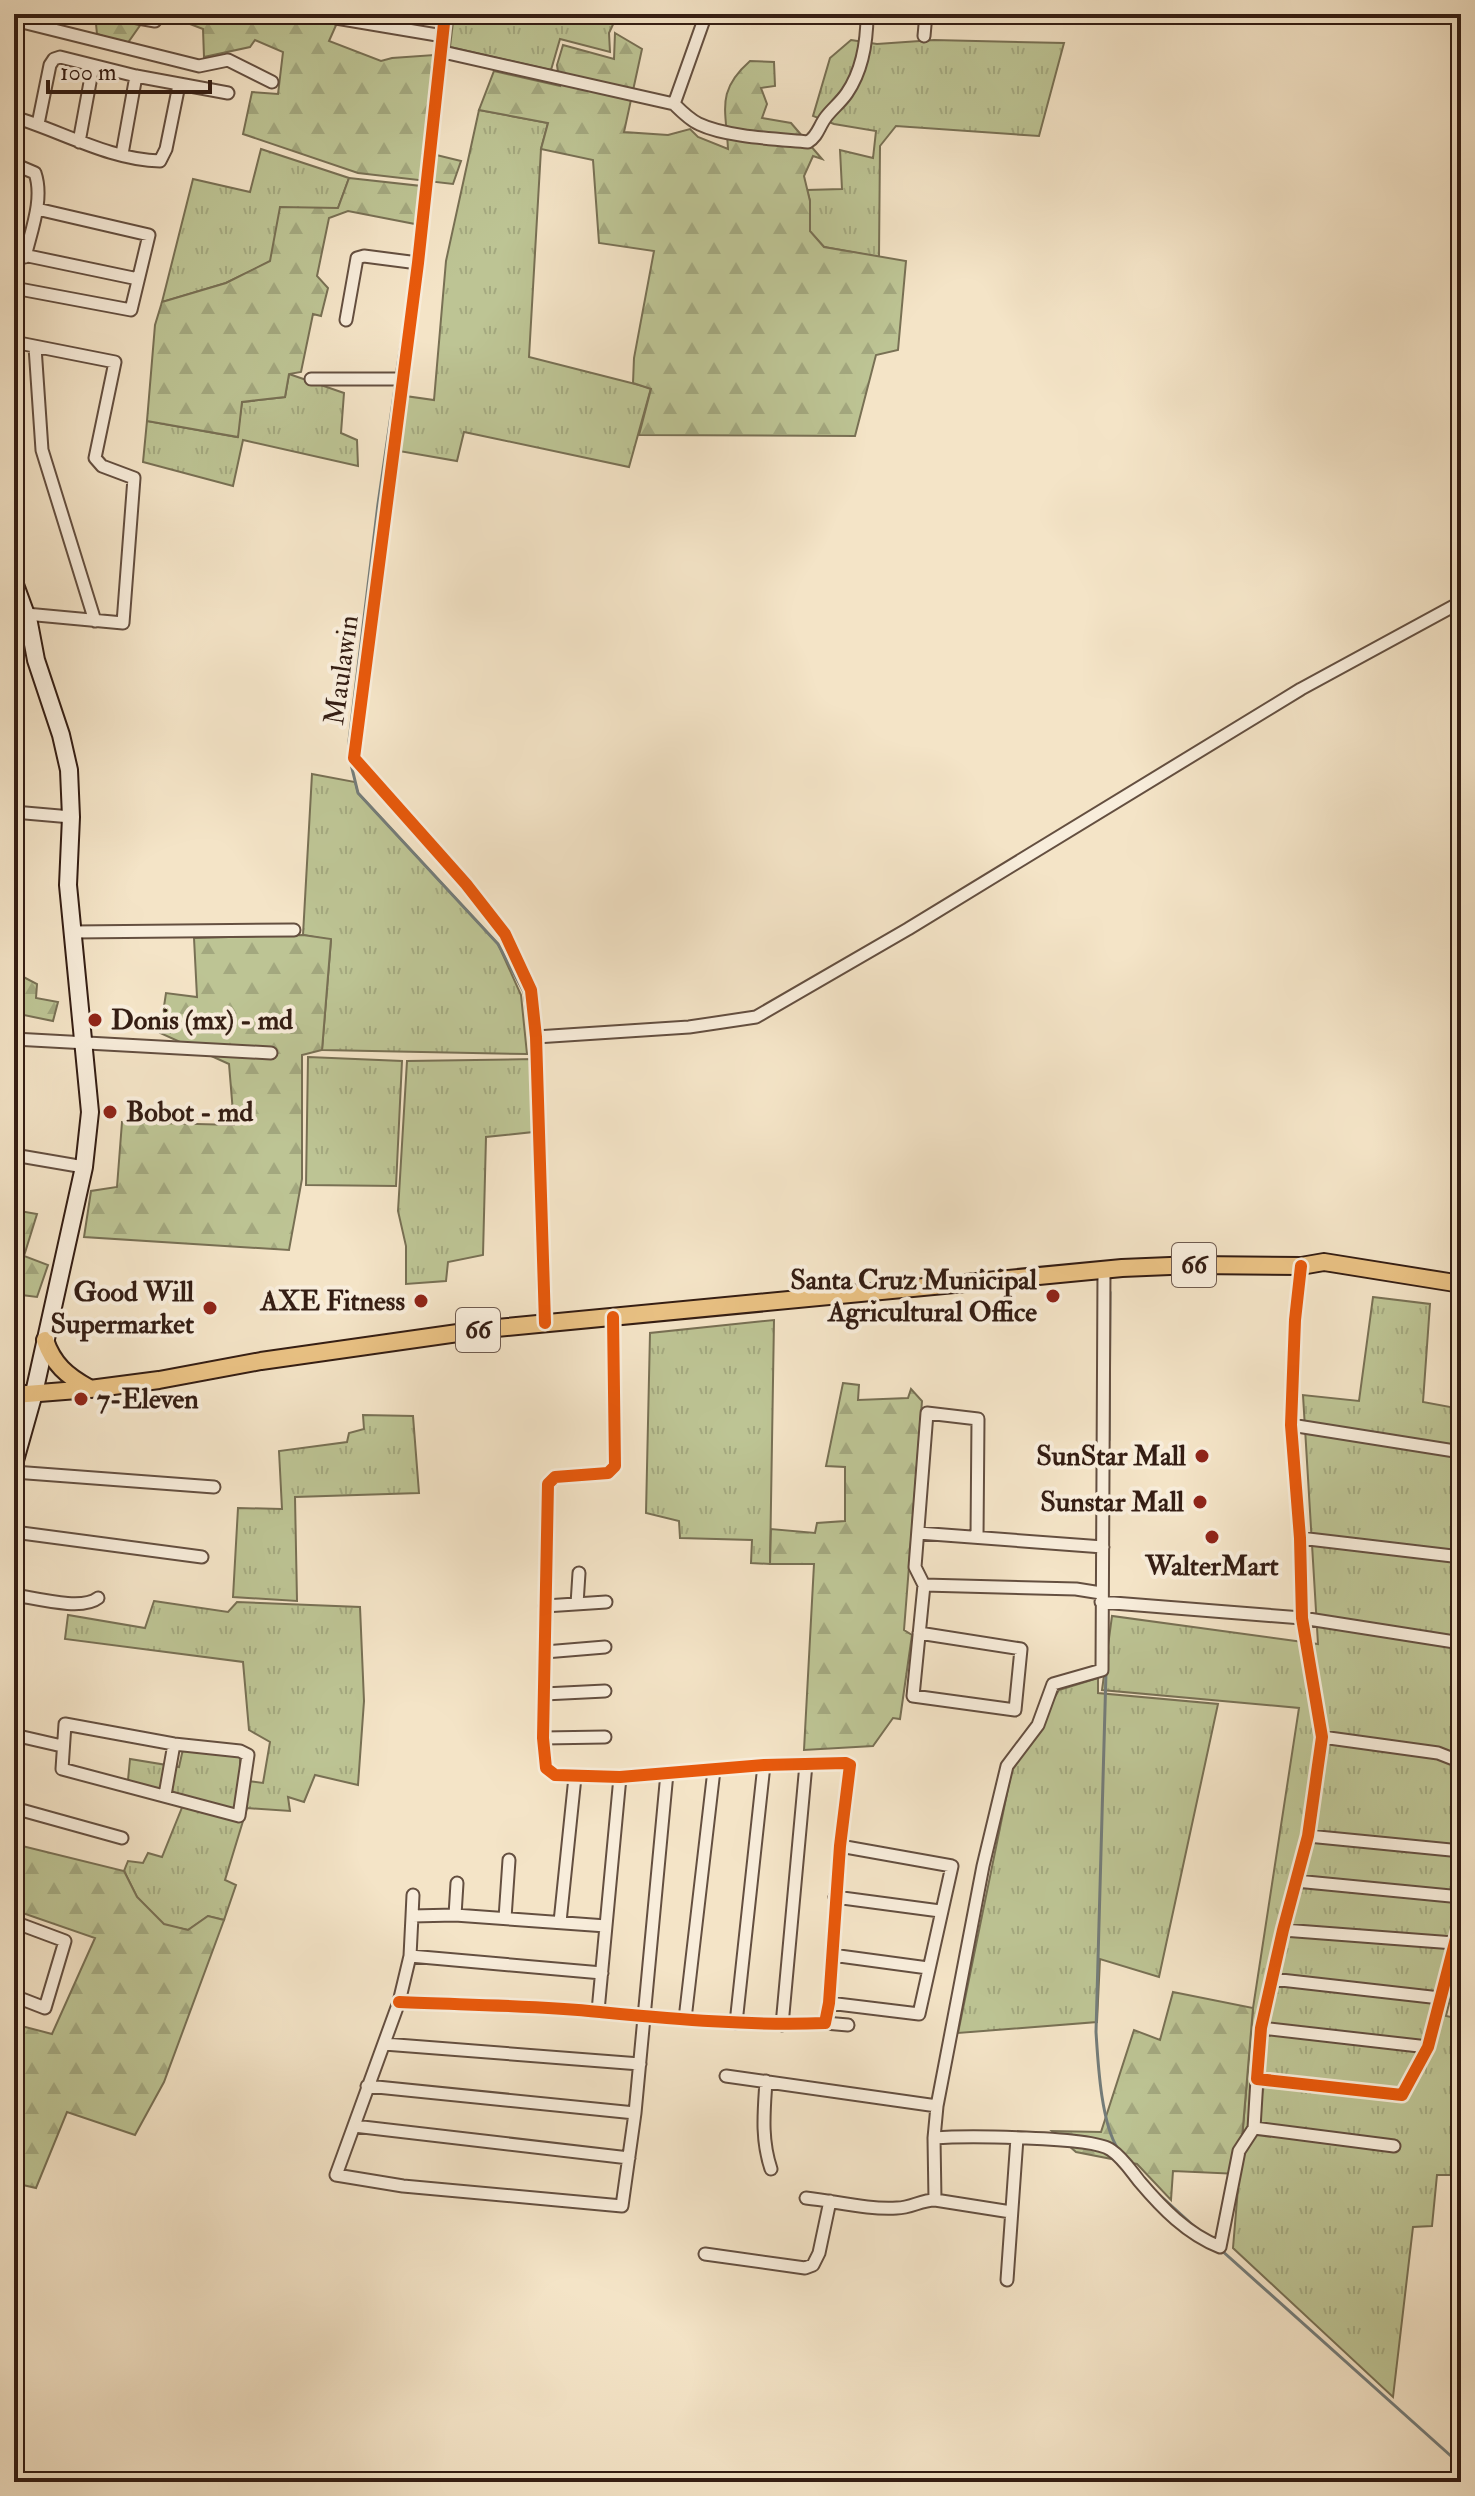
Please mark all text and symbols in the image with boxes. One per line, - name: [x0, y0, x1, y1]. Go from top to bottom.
- scale bar: [48, 44, 210, 94]
- text: 100 m: [60, 57, 117, 88]
- street label: Maulawin: [317, 613, 367, 727]
- place label: Donis (mx) - md: [111, 1003, 293, 1038]
- marker: Donis (mx) - md: [86, 1011, 104, 1029]
- place label: Bobot - md: [126, 1095, 253, 1130]
- marker: Bobot - md: [101, 1103, 119, 1121]
- road number: 66: [1172, 1243, 1216, 1287]
- place label: Santa Cruz Municipal Agricultural Office: [790, 1263, 1038, 1330]
- place label: Good Will Supermarket: [50, 1275, 195, 1342]
- place label: AXE Fitness: [259, 1284, 405, 1319]
- marker: Santa Cruz Municipal Agricultural Office: [1044, 1287, 1062, 1305]
- marker: AXE Fitness: [412, 1292, 430, 1310]
- marker: Good Will Supermarket: [201, 1299, 219, 1317]
- road number: 66: [456, 1308, 500, 1352]
- place label: 7-Eleven: [97, 1382, 199, 1417]
- marker: 7-Eleven: [72, 1390, 90, 1408]
- place label: SunStar Mall: [1036, 1439, 1187, 1474]
- marker: SunStar Mall: [1193, 1447, 1211, 1465]
- place label: Sunstar Mall: [1040, 1485, 1185, 1520]
- marker: Sunstar Mall: [1191, 1493, 1209, 1511]
- marker: WalterMart: [1203, 1528, 1221, 1546]
- place label: WalterMart: [1144, 1549, 1279, 1584]

